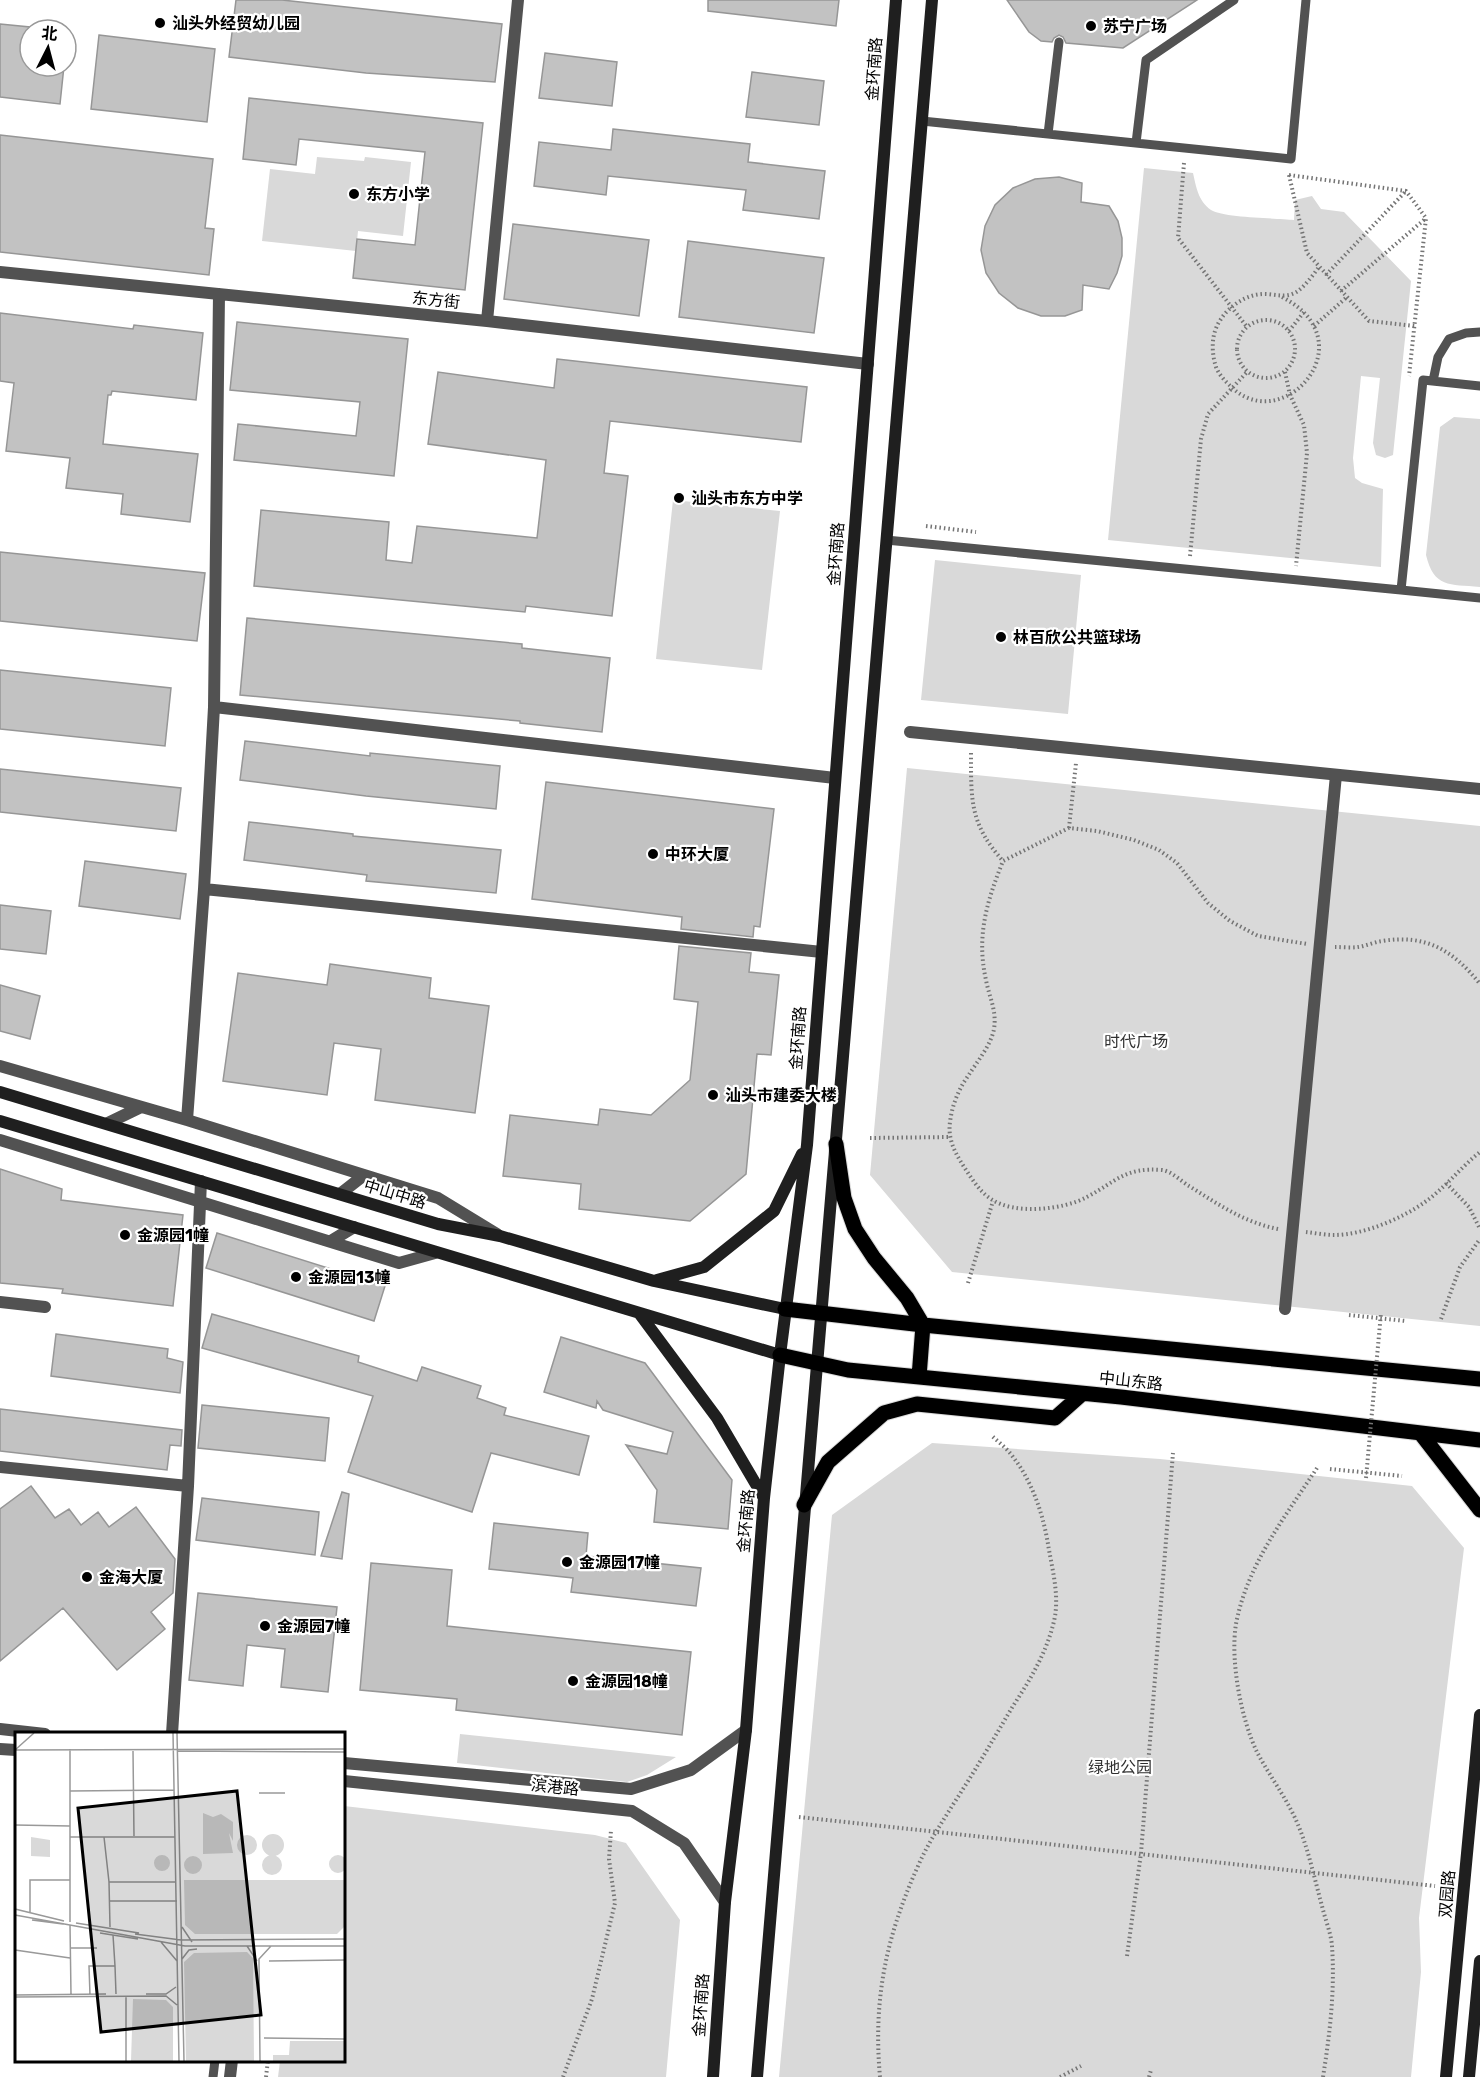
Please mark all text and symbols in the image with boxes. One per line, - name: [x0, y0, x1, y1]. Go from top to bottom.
- place label: 汕头外经贸幼儿园: [172, 14, 300, 33]
- marker: 汕头外经贸幼儿园: [153, 16, 167, 30]
- place label: 苏宁广场: [1103, 17, 1167, 36]
- north arrow: [18, 18, 78, 78]
- marker: 苏宁广场: [1084, 19, 1098, 33]
- text: 北: [41, 23, 58, 44]
- street label: 金环南路: [862, 36, 886, 102]
- place label: 东方小学: [366, 185, 430, 204]
- marker: 东方小学: [347, 187, 361, 201]
- street label: 东方街: [411, 288, 461, 312]
- place label: 汕头市东方中学: [691, 489, 803, 508]
- marker: 汕头市东方中学: [672, 491, 686, 505]
- street label: 金环南路: [824, 521, 848, 587]
- place label: 林百欣公共篮球场: [1013, 628, 1141, 647]
- marker: 林百欣公共篮球场: [994, 630, 1008, 644]
- place label: 中环大厦: [665, 845, 729, 864]
- marker: 中环大厦: [646, 847, 660, 861]
- street label: 金环南路: [786, 1005, 810, 1071]
- park label: 时代广场: [1104, 1032, 1168, 1051]
- place label: 汕头市建委大楼: [725, 1086, 837, 1105]
- marker: 汕头市建委大楼: [706, 1088, 720, 1102]
- street label: 中山中路: [362, 1176, 428, 1212]
- place label: 金源园1幢: [137, 1226, 209, 1245]
- marker: 金源园1幢: [118, 1228, 132, 1242]
- place label: 金源园13幢: [308, 1268, 391, 1287]
- marker: 金源园13幢: [289, 1270, 303, 1284]
- street label: 中山东路: [1098, 1368, 1164, 1394]
- street label: 金环南路: [734, 1488, 758, 1554]
- place label: 金源园17幢: [579, 1553, 660, 1572]
- marker: 金源园17幢: [560, 1555, 574, 1569]
- place label: 金海大厦: [99, 1568, 163, 1587]
- marker: 金海大厦: [80, 1570, 94, 1584]
- place label: 金源园7幢: [277, 1617, 350, 1636]
- marker: 金源园7幢: [258, 1619, 272, 1633]
- place label: 金源园18幢: [585, 1672, 668, 1691]
- marker: 金源园18幢: [566, 1674, 580, 1688]
- inset map: [15, 1732, 345, 2062]
- park label: 绿地公园: [1088, 1758, 1152, 1777]
- street label: 滨港路: [530, 1775, 580, 1799]
- street label: 双园路: [1435, 1869, 1459, 1919]
- street label: 金环南路: [689, 1972, 713, 2038]

